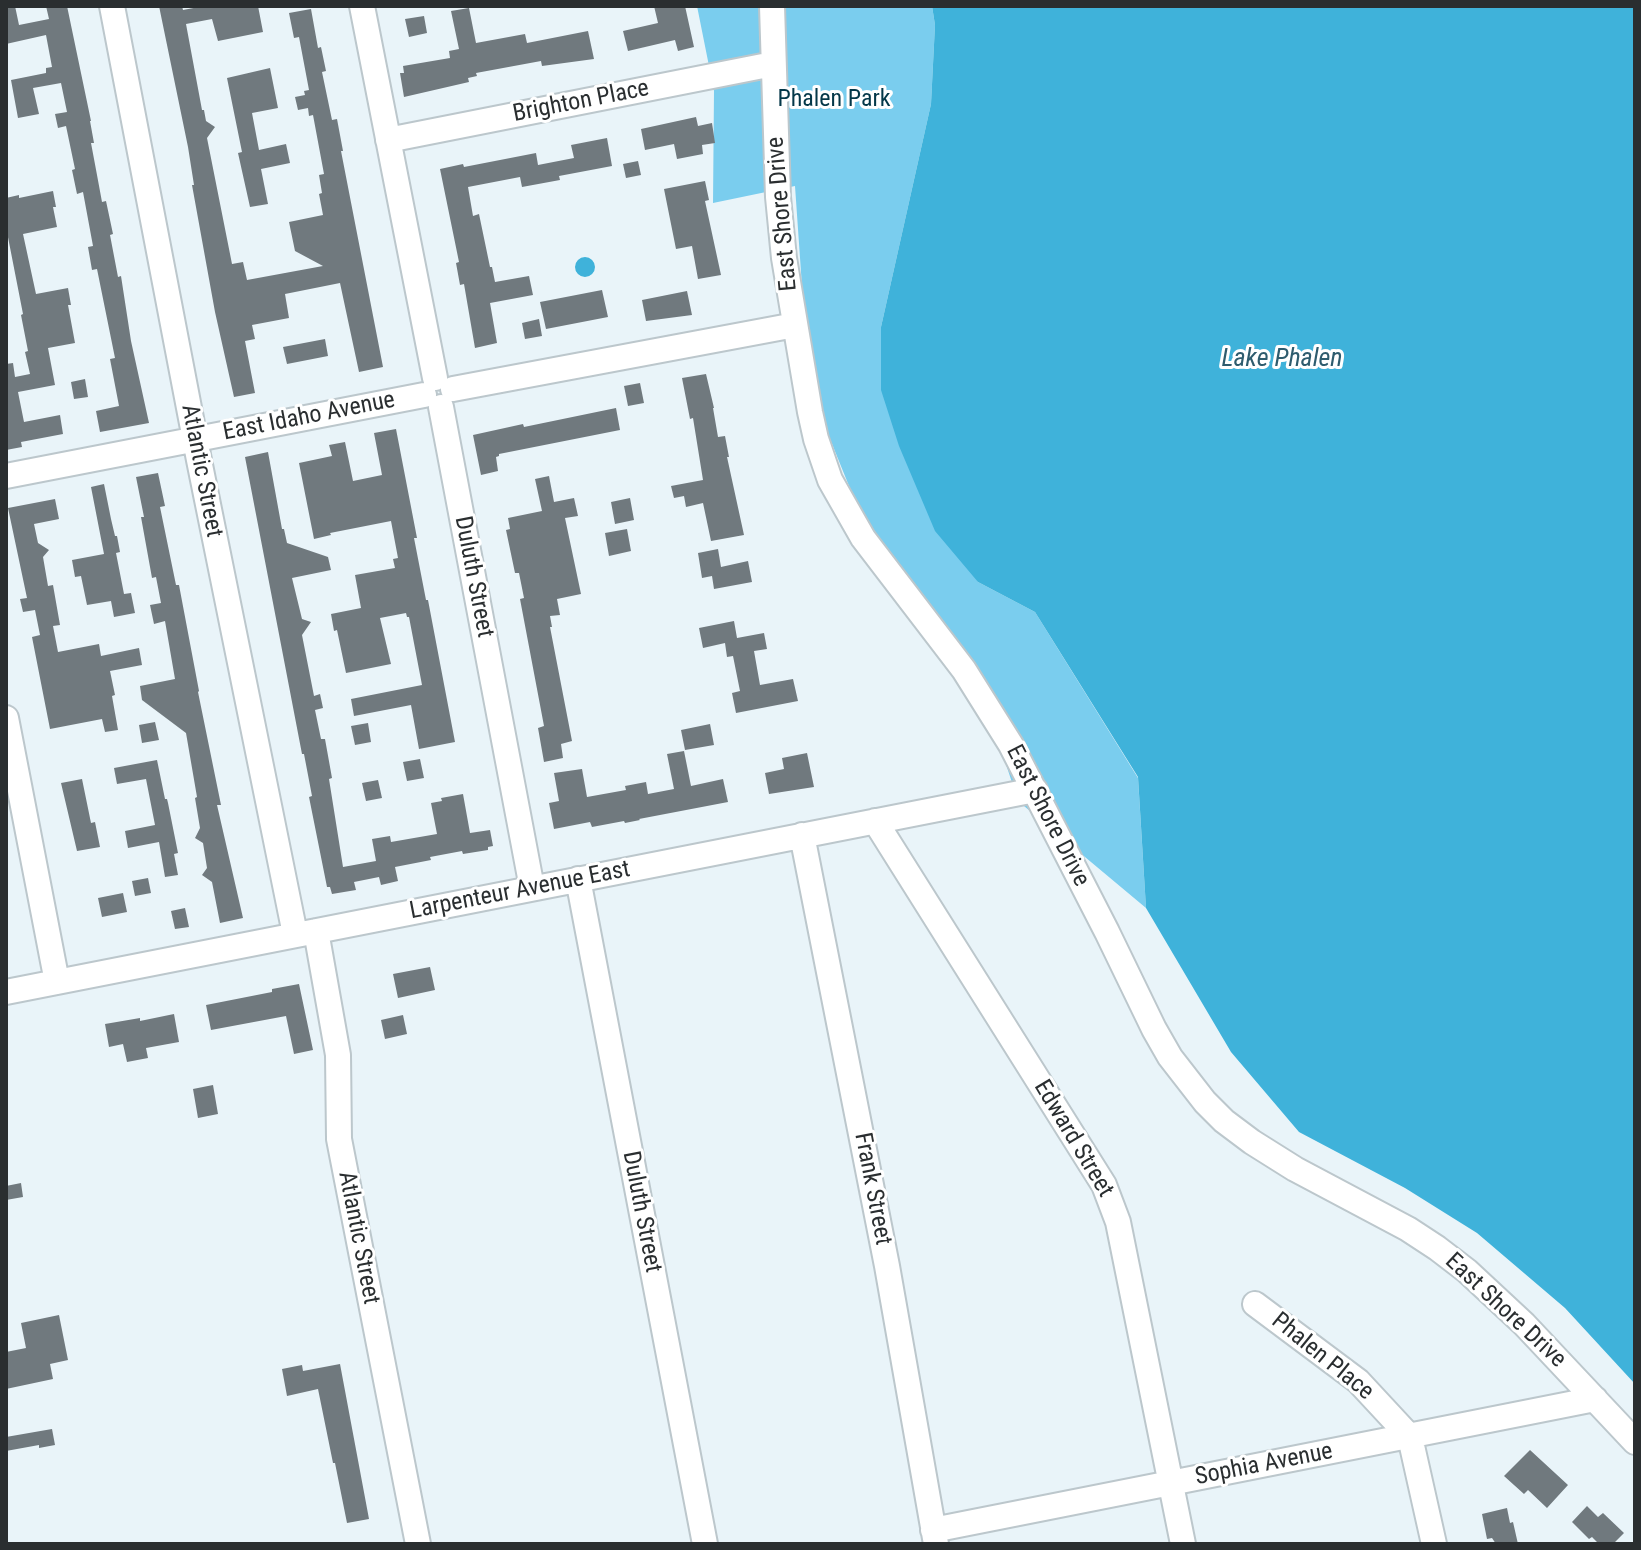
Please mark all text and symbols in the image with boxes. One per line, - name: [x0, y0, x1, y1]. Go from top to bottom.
- street label: Brighton Place: [511, 75, 651, 129]
- park label: Phalen Park: [777, 86, 891, 114]
- street label: East Shore Drive: [762, 136, 804, 292]
- water label: Lake Phalen: [1222, 343, 1342, 375]
- street label: East Idaho Avenue: [221, 386, 397, 448]
- street label: Atlantic Street: [174, 402, 228, 540]
- street label: Duluth Street: [447, 514, 499, 640]
- street label: East Shore Drive: [999, 741, 1095, 891]
- street label: Larpenteur Avenue East: [407, 856, 633, 926]
- street label: Edward Street: [1027, 1075, 1119, 1203]
- street label: Frank Street: [847, 1130, 897, 1248]
- street label: Duluth Street: [615, 1149, 667, 1275]
- street label: Atlantic Street: [331, 1169, 385, 1307]
- street label: East Shore Drive: [1439, 1248, 1571, 1374]
- street label: Phalen Place: [1265, 1307, 1379, 1407]
- street label: Sophia Avenue: [1193, 1438, 1335, 1492]

